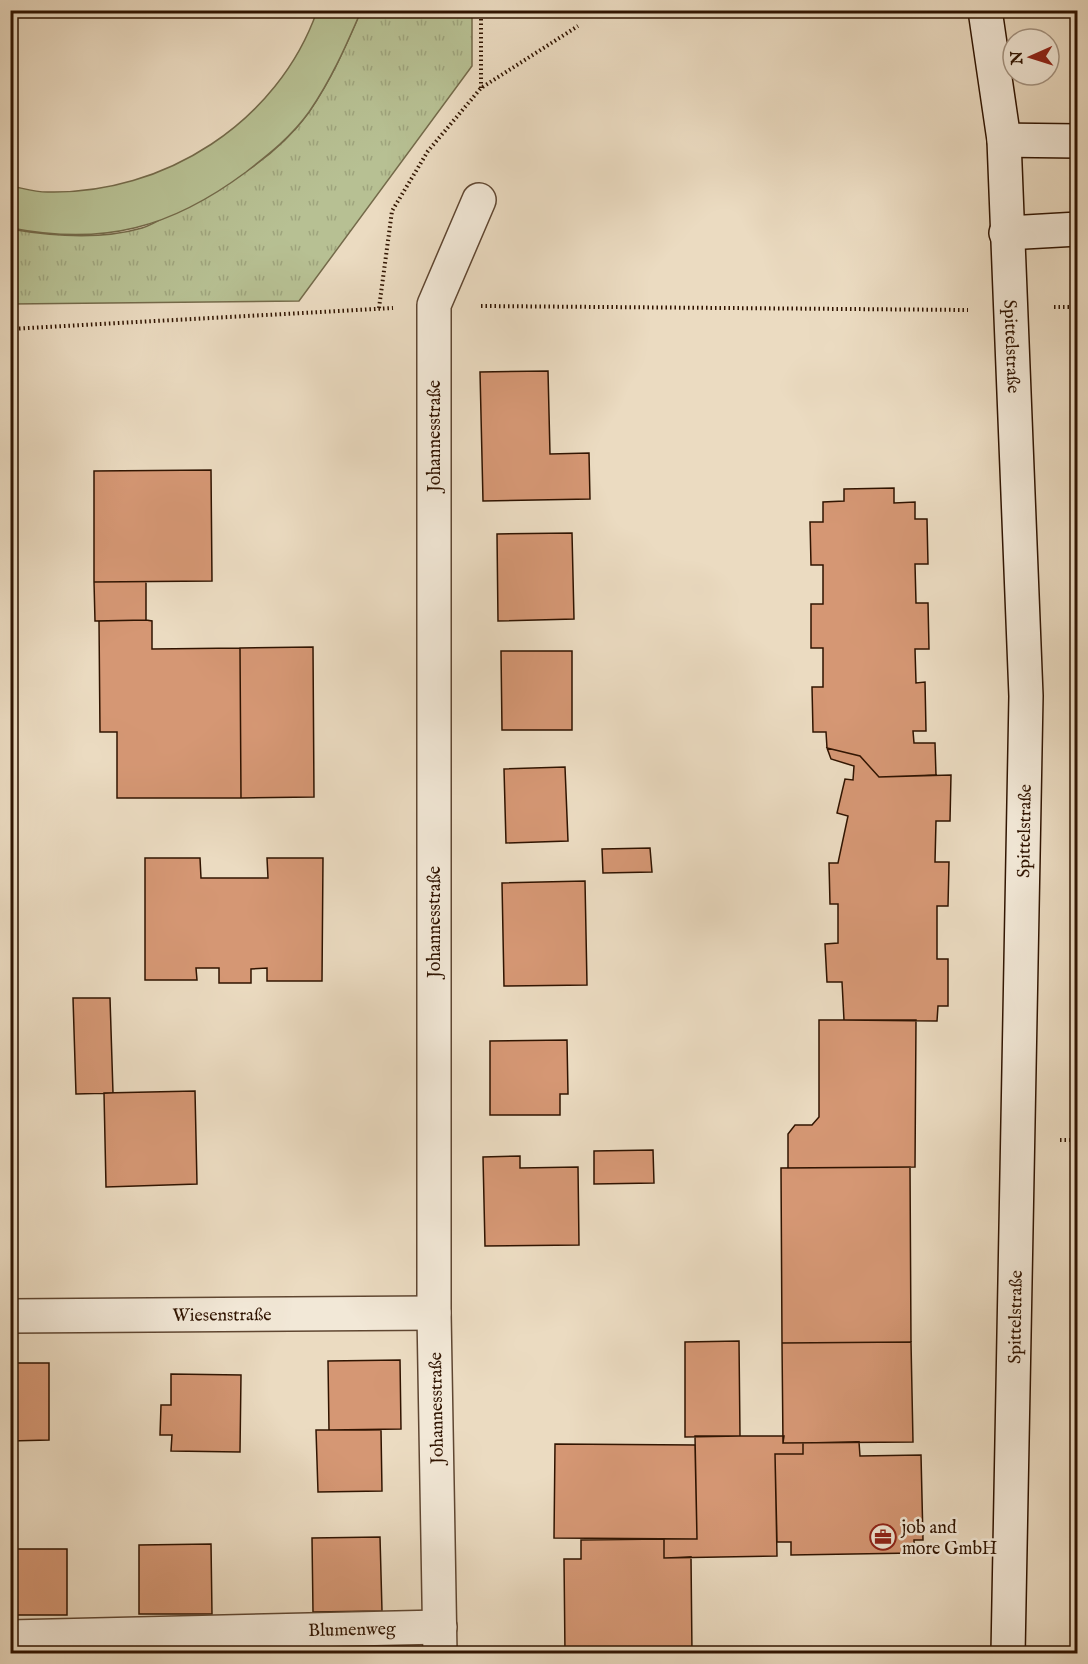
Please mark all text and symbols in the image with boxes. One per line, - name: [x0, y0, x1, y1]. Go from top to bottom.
- north arrow: [1001, 27, 1061, 87]
- text: N: [1008, 50, 1028, 66]
- street label: Spittelstraße: [997, 299, 1024, 394]
- street label: Johannesstraße: [424, 380, 447, 494]
- street label: Spittelstraße: [1013, 784, 1038, 878]
- street label: Johannesstraße: [424, 866, 447, 980]
- street label: Spittelstraße: [1004, 1270, 1029, 1364]
- street label: Wiesenstraße: [173, 1304, 271, 1328]
- street label: Johannesstraße: [425, 1352, 450, 1466]
- place label: job and more GmbH: [900, 1517, 997, 1561]
- office icon: job and more GmbH: [868, 1522, 898, 1552]
- street label: Blumenweg: [308, 1618, 396, 1643]

